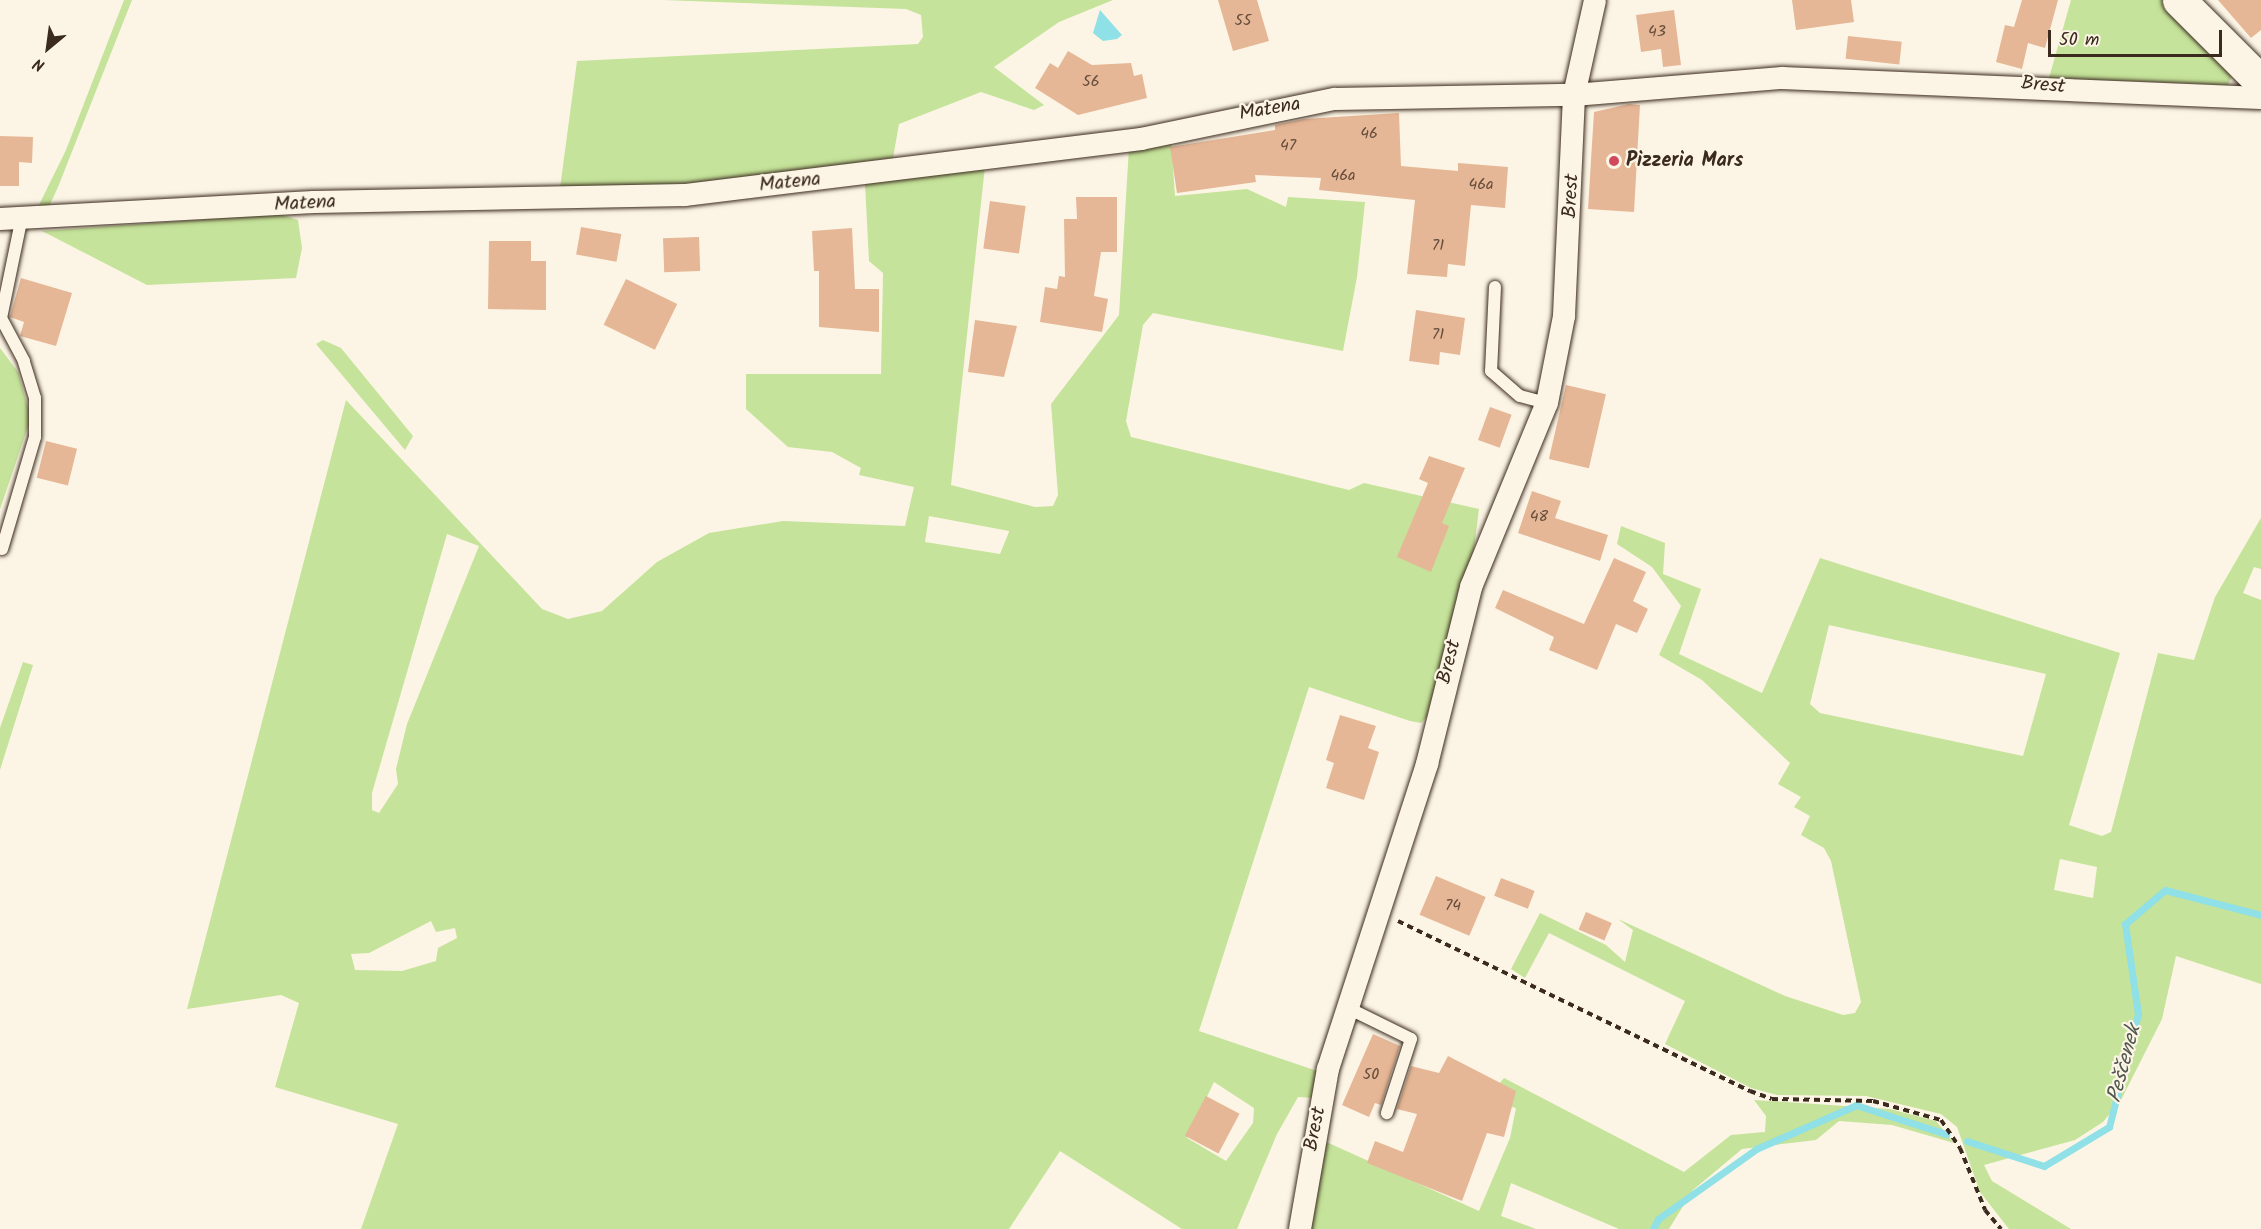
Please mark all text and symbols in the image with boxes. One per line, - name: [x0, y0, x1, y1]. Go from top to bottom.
- house number: 55: [1234, 11, 1252, 31]
- north arrow: [18, 18, 78, 78]
- scale bar: [2051, 18, 2225, 56]
- house number: 43: [1648, 22, 1666, 42]
- text: 50 m: [2059, 26, 2099, 55]
- text: N: [29, 51, 50, 78]
- house number: 56: [1082, 72, 1100, 92]
- street label: Brest: [2020, 72, 2066, 100]
- street label: Matena: [1237, 93, 1303, 127]
- house number: 46: [1360, 124, 1378, 144]
- house number: 47: [1280, 136, 1296, 156]
- place label: Pizzeria Mars: [1626, 149, 1743, 173]
- marker: Pizzeria Mars: [1607, 154, 1621, 168]
- house number: 46a: [1330, 166, 1356, 186]
- street label: Matena: [758, 168, 822, 198]
- street label: Brest: [1559, 173, 1585, 219]
- house number: 46a: [1468, 175, 1494, 195]
- street label: Matena: [273, 190, 337, 218]
- house number: 71: [1432, 236, 1444, 256]
- house number: 71: [1432, 325, 1444, 345]
- house number: 48: [1530, 507, 1548, 527]
- street label: Brest: [1433, 637, 1467, 687]
- house number: 74: [1445, 896, 1461, 916]
- water label: Peščenek: [2103, 1023, 2147, 1105]
- house number: 50: [1363, 1065, 1379, 1085]
- street label: Brest: [1300, 1105, 1332, 1153]

